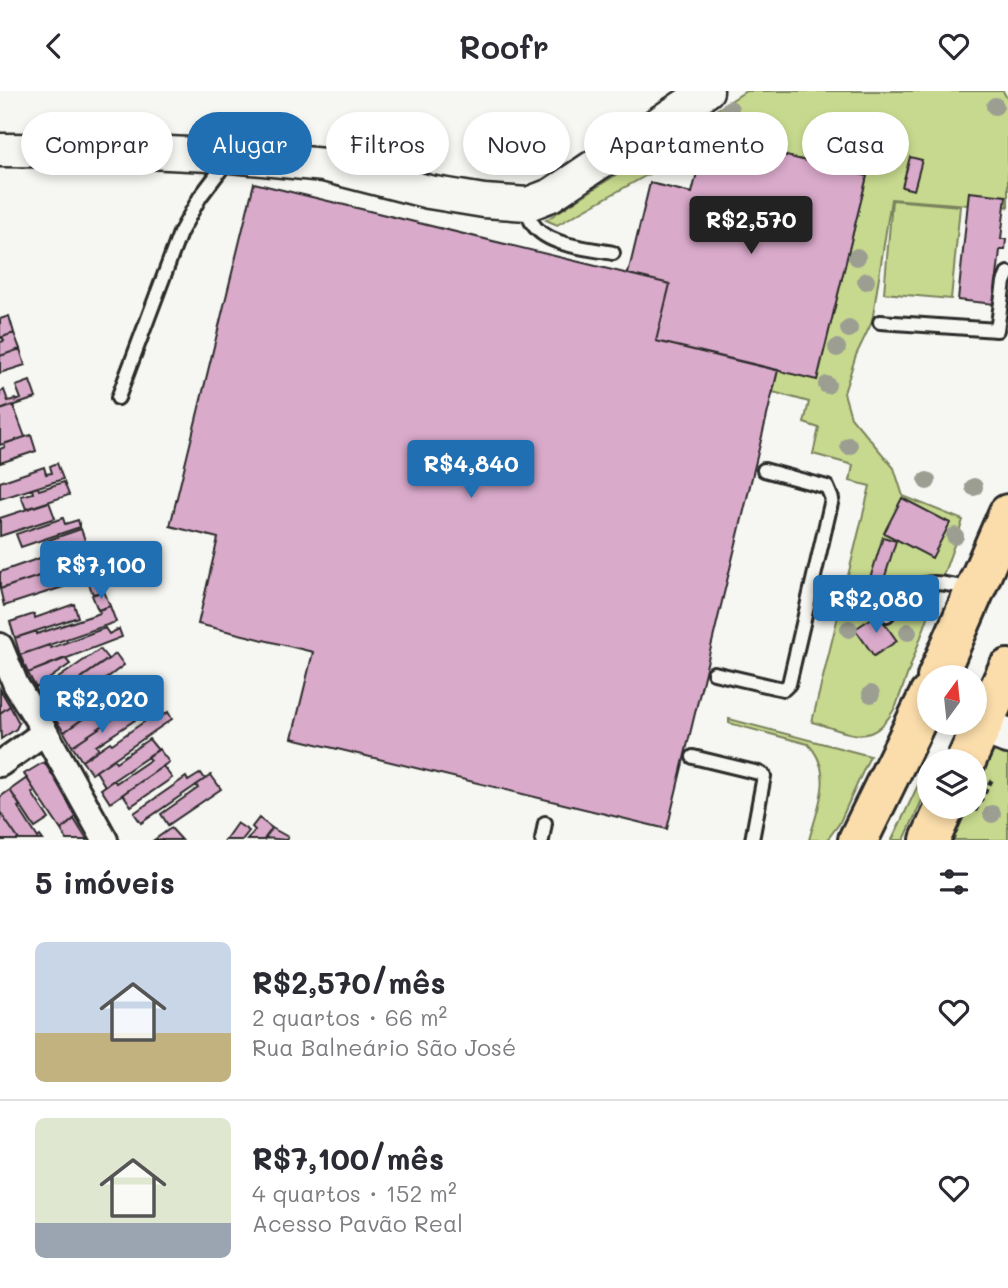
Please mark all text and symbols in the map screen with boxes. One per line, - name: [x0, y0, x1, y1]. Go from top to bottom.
- text: Roofr: [459, 25, 549, 67]
- icon: back: [35, 27, 73, 65]
- icon: heart: [935, 27, 973, 65]
- chip: Comprar: [21, 112, 173, 175]
- chip: Alugar: [187, 112, 312, 175]
- chip: Filtros: [326, 112, 449, 175]
- chip: Novo: [463, 112, 570, 175]
- chip: Apartamento: [584, 112, 788, 175]
- chip: Casa: [802, 112, 909, 175]
- pin: R$2,570: [686, 197, 816, 256]
- text: R$2,570: [705, 204, 797, 234]
- pin: R$4,840: [406, 441, 536, 500]
- text: R$4,840: [423, 448, 519, 478]
- pin: R$7,100: [36, 541, 166, 601]
- text: R$7,100: [56, 549, 146, 579]
- pin: R$2,080: [811, 575, 941, 635]
- text: R$2,080: [829, 583, 923, 613]
- north arrow: [917, 665, 987, 735]
- map controls: [917, 665, 987, 819]
- pin: R$2,020: [37, 675, 167, 735]
- text: R$2,020: [56, 683, 148, 713]
- button: layers: [917, 749, 987, 819]
- text: 5 imóveis: [35, 862, 175, 902]
- icon: filters: [935, 863, 973, 901]
- text: R$2,570/mês: [252, 962, 446, 1002]
- icon: home: [91, 970, 175, 1054]
- icon: heart: [935, 993, 973, 1031]
- text: 2 quartos · 66 m²: [252, 1002, 447, 1032]
- text: Rua Balneário São José: [252, 1032, 516, 1062]
- text: R$7,100/mês: [252, 1138, 444, 1178]
- icon: home: [91, 1146, 175, 1230]
- icon: heart: [935, 1169, 973, 1207]
- text: 4 quartos · 152 m²: [252, 1178, 457, 1208]
- text: Acesso Pavão Real: [252, 1208, 463, 1238]

